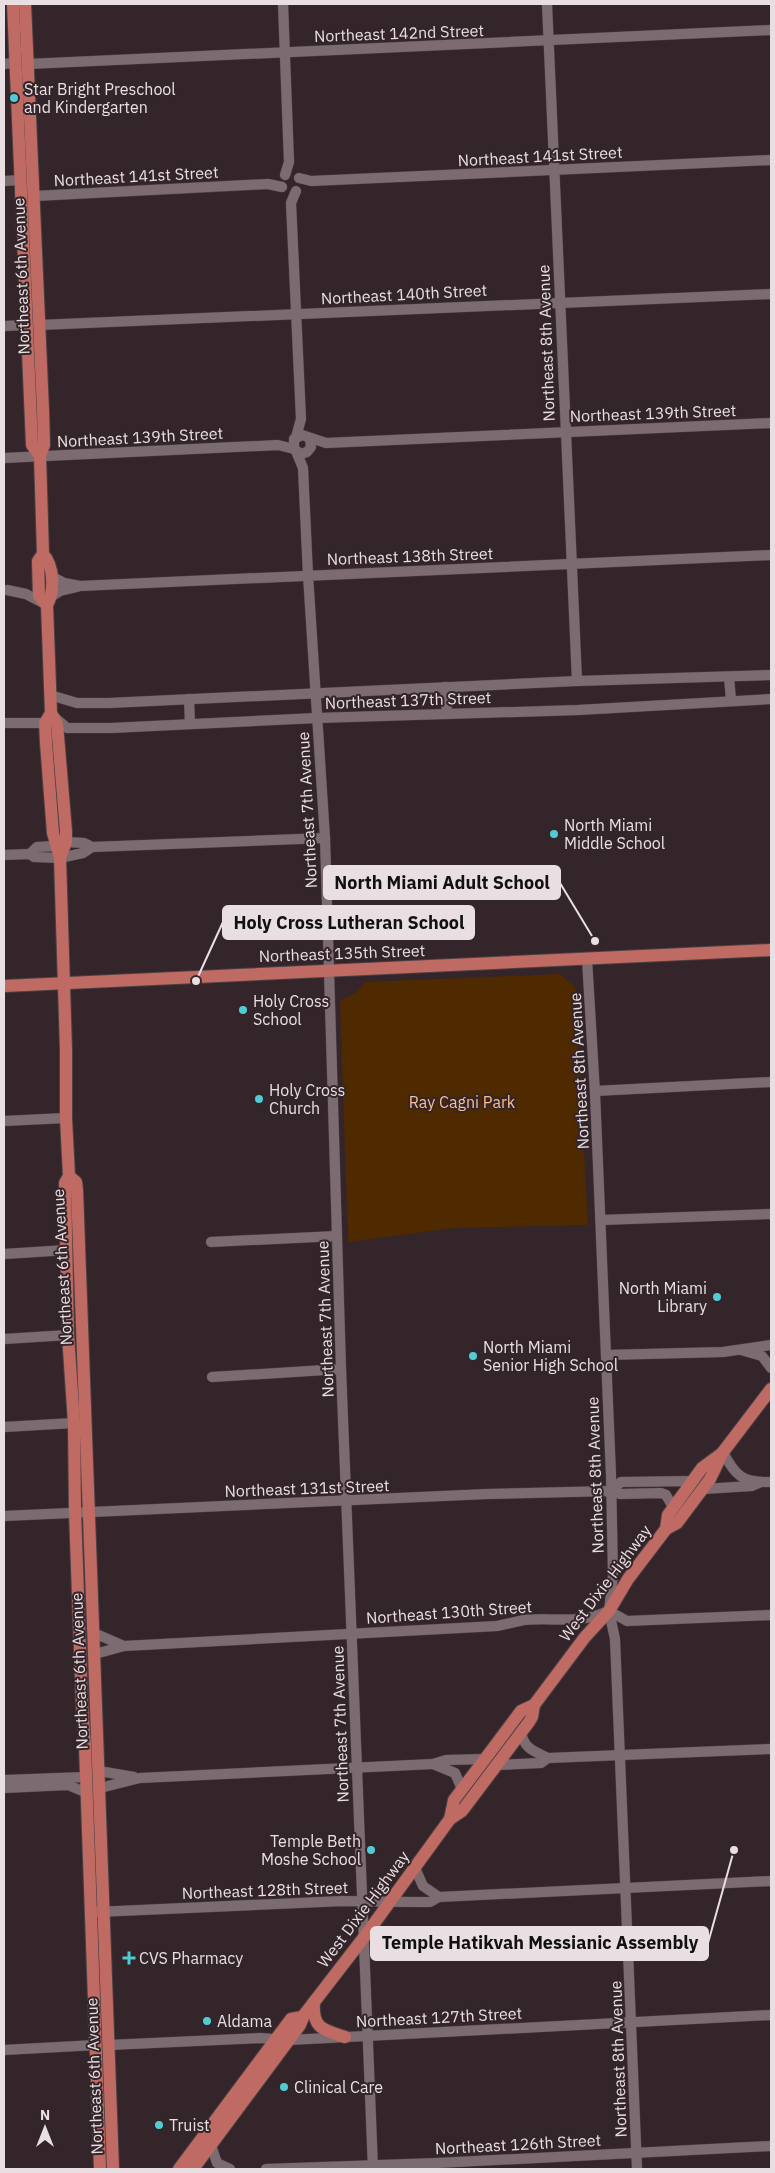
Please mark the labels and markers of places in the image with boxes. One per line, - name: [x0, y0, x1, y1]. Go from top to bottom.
- place label: Star Bright Preschool and Kindergarten: [24, 79, 176, 117]
- marker: Star Bright Preschool and Kindergarten: [8, 92, 20, 104]
- place label: North Miami Middle School: [564, 815, 665, 853]
- marker: North Miami Middle School: [548, 828, 560, 840]
- callout: North Miami Adult School: [324, 866, 560, 899]
- callout: Holy Cross Lutheran School: [223, 906, 474, 939]
- place label: Holy Cross School: [253, 991, 329, 1029]
- marker: Holy Cross School: [237, 1004, 249, 1016]
- place label: Holy Cross Church: [269, 1080, 345, 1118]
- marker: Holy Cross Church: [253, 1093, 265, 1105]
- place label: North Miami Library: [619, 1278, 707, 1316]
- marker: North Miami Library: [711, 1291, 723, 1303]
- place label: North Miami Senior High School: [483, 1337, 618, 1375]
- marker: North Miami Senior High School: [467, 1350, 479, 1362]
- place label: Temple Beth Moshe School: [261, 1831, 361, 1869]
- marker: Temple Beth Moshe School: [365, 1844, 377, 1856]
- callout: Temple Hatikvah Messianic Assembly: [371, 1927, 708, 1960]
- place label: CVS Pharmacy: [139, 1948, 243, 1968]
- marker: CVS Pharmacy: [123, 1952, 135, 1964]
- place label: Aldama: [217, 2011, 272, 2031]
- marker: Aldama: [201, 2015, 213, 2027]
- place label: Clinical Care: [294, 2077, 383, 2097]
- marker: Clinical Care: [278, 2081, 290, 2093]
- place label: Truist: [169, 2115, 210, 2135]
- marker: Truist: [153, 2119, 165, 2131]

